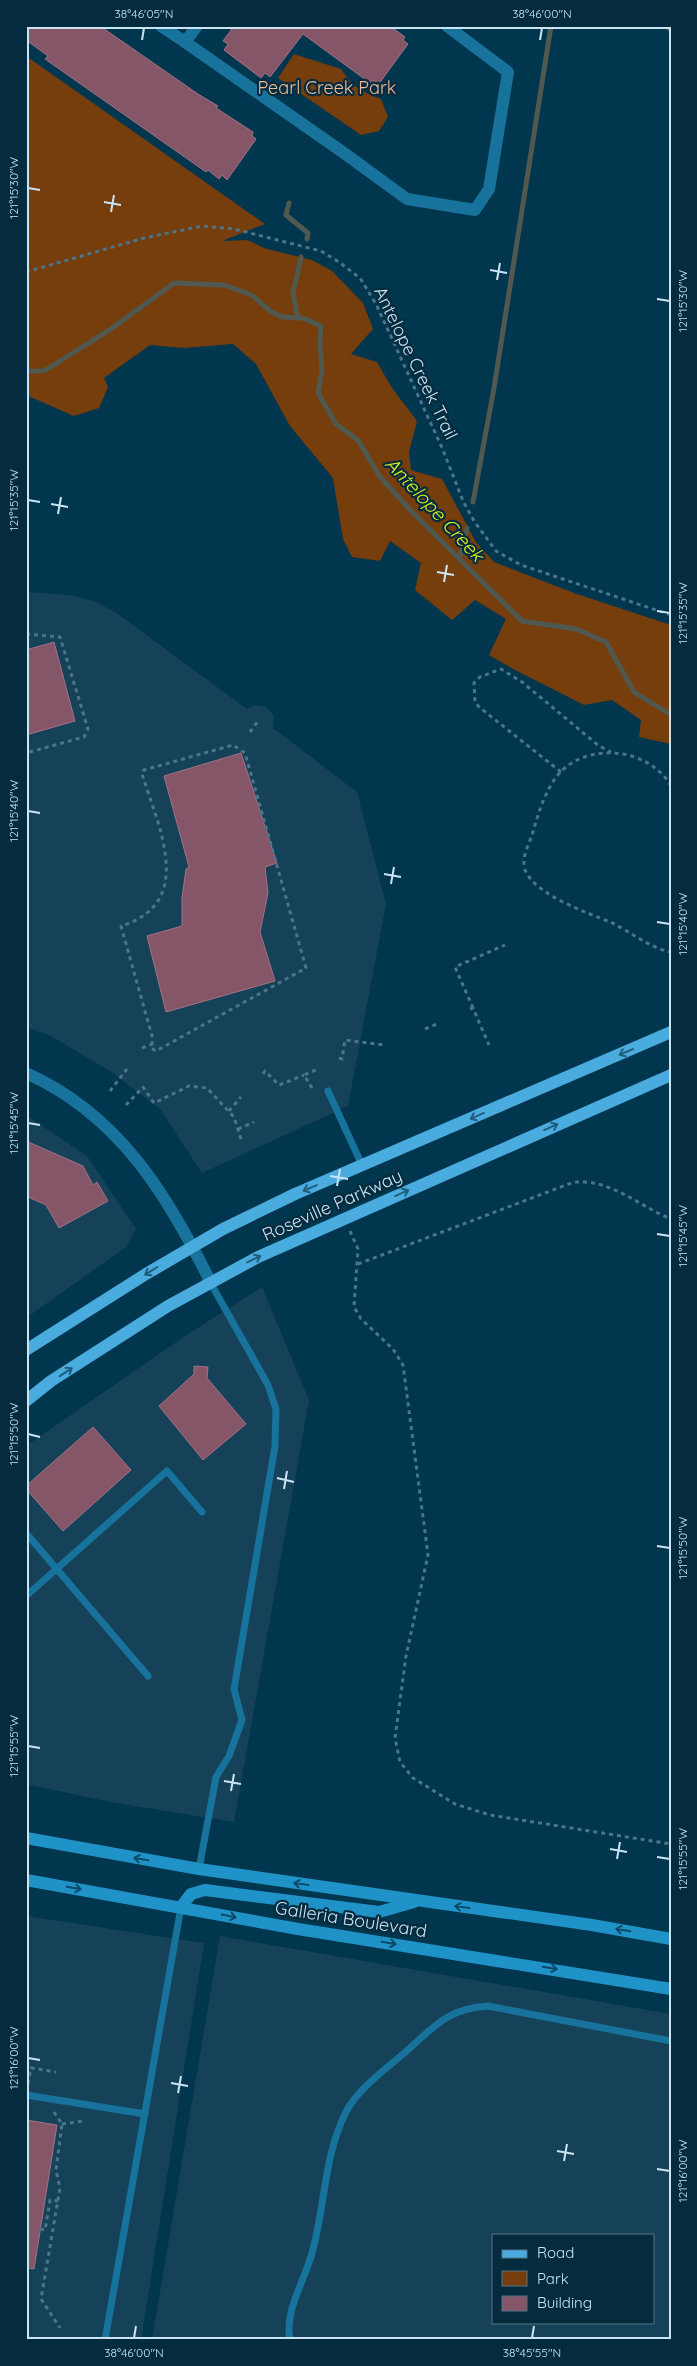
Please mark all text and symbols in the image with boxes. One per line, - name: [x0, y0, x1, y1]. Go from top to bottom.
- text: 38°46'05"N: [115, 6, 173, 21]
- text: 38°46'00"N: [512, 6, 572, 21]
- park label: Pearl Creek Park: [258, 76, 396, 99]
- text: 121°15'30"W: [6, 156, 21, 219]
- text: 121°15'30"W: [675, 269, 690, 332]
- street label: Antelope Creek Trail: [369, 283, 463, 443]
- water label: Antelope Creek: [380, 452, 491, 568]
- text: 121°15'35"W: [6, 469, 21, 531]
- text: 121°15'35"W: [675, 582, 690, 644]
- text: 121°15'40"W: [6, 779, 21, 842]
- text: 121°15'40"W: [675, 892, 690, 955]
- one-way arrow: [619, 1047, 634, 1057]
- text: 121°15'45"W: [6, 1092, 21, 1154]
- one-way arrow: [470, 1112, 485, 1122]
- one-way arrow: [543, 1122, 558, 1132]
- street label: Roseville Parkway: [258, 1164, 406, 1246]
- one-way arrow: [303, 1183, 318, 1193]
- one-way arrow: [394, 1187, 409, 1197]
- text: 121°15'45"W: [675, 1205, 690, 1267]
- one-way arrow: [246, 1254, 261, 1263]
- one-way arrow: [144, 1266, 158, 1276]
- one-way arrow: [58, 1367, 72, 1377]
- text: 121°15'50"W: [6, 1402, 21, 1465]
- text: 121°15'50"W: [675, 1516, 690, 1579]
- text: 121°15'55"W: [6, 1715, 21, 1777]
- text: 121°15'55"W: [675, 1828, 690, 1890]
- one-way arrow: [133, 1854, 149, 1864]
- one-way arrow: [294, 1879, 310, 1889]
- one-way arrow: [66, 1884, 82, 1894]
- street label: Galleria Boulevard: [274, 1896, 428, 1942]
- one-way arrow: [454, 1902, 470, 1912]
- one-way arrow: [221, 1911, 237, 1921]
- one-way arrow: [615, 1925, 631, 1935]
- one-way arrow: [381, 1938, 397, 1948]
- one-way arrow: [542, 1964, 558, 1974]
- text: 121°16'00"W: [6, 2026, 21, 2090]
- text: 121°16'00"W: [675, 2139, 690, 2203]
- legend: [492, 2234, 654, 2324]
- text: Road: [537, 2243, 574, 2262]
- text: Park: [537, 2269, 569, 2288]
- text: Building: [537, 2293, 592, 2312]
- text: 38°46'00"N: [104, 2345, 164, 2360]
- text: 38°45'55"N: [503, 2345, 561, 2360]

